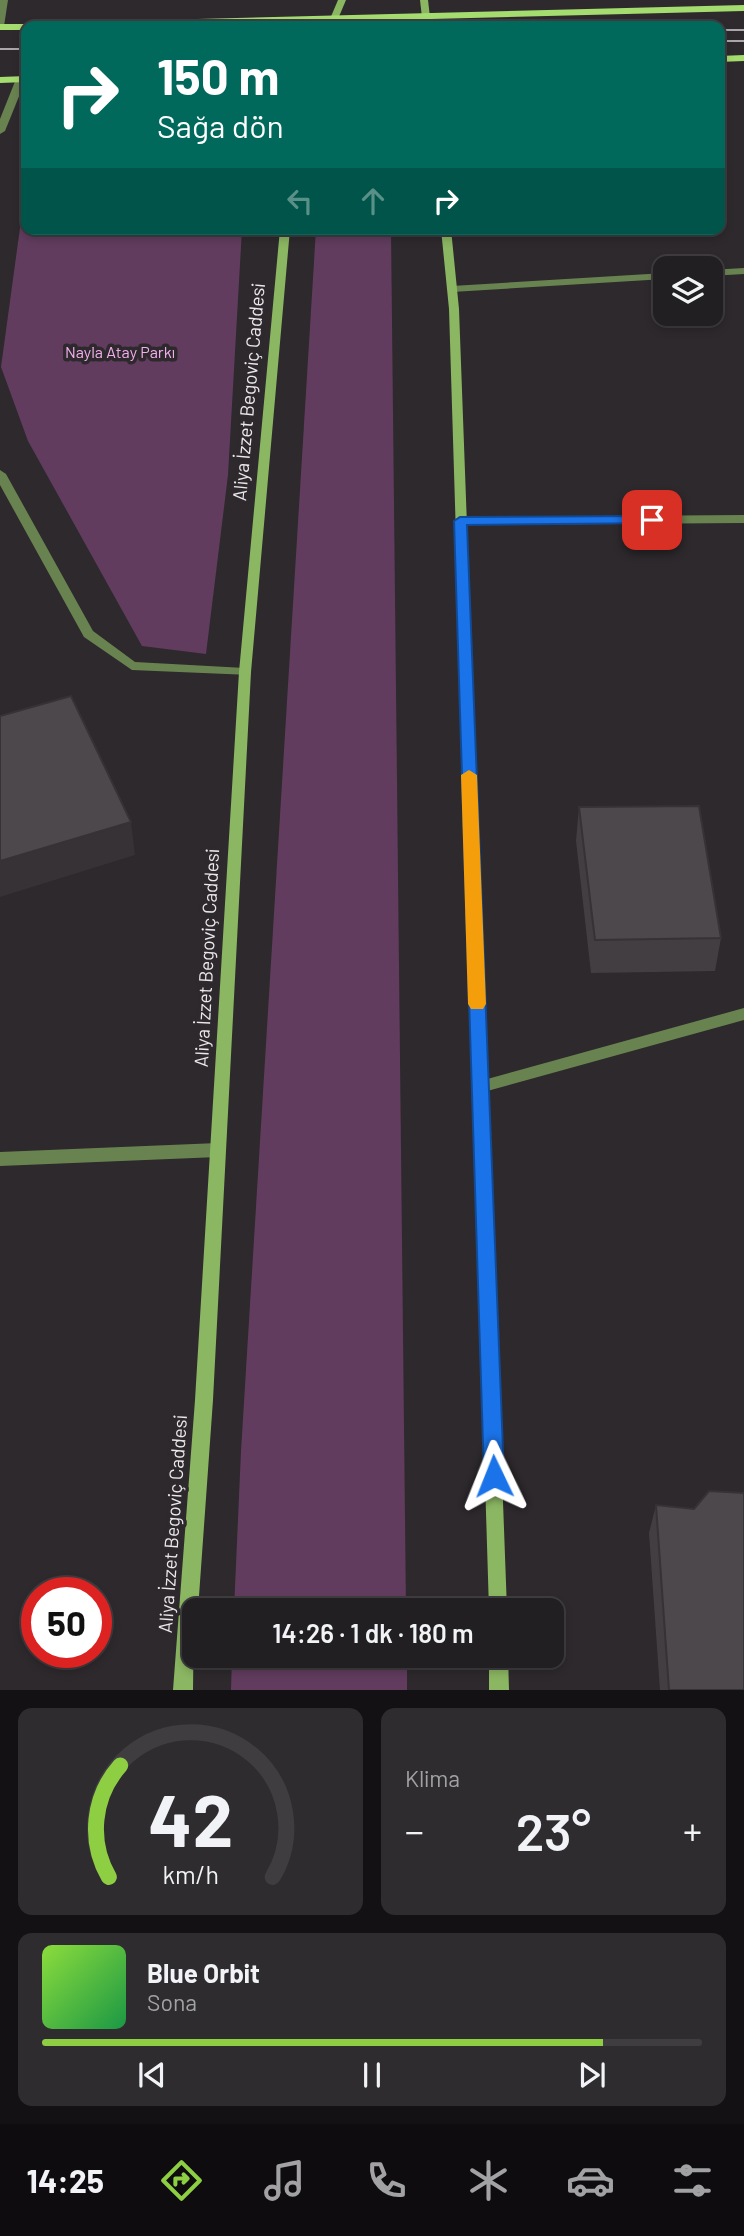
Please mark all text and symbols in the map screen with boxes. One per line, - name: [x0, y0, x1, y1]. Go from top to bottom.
- text: 150 m: [157, 46, 279, 105]
- icon: right: [42, 49, 133, 140]
- text: Sağa dön: [157, 106, 284, 144]
- icon: left: [281, 182, 319, 220]
- icon: ahead: [354, 182, 392, 220]
- icon: right: [427, 182, 465, 220]
- map controls: [653, 256, 723, 326]
- button: layers: [653, 256, 723, 326]
- street label: Aliya İzzet Begoviç Caddesi: [227, 282, 269, 502]
- park label: Nayla Atay Parkı: [65, 342, 175, 361]
- pin: [622, 490, 682, 550]
- icon: arrive: [633, 501, 671, 539]
- street label: Aliya İzzet Begoviç Caddesi: [189, 848, 223, 1068]
- street label: Aliya İzzet Begoviç Caddesi: [153, 1414, 191, 1634]
- position arrow: [457, 1439, 531, 1513]
- speed limit sign: 50: [21, 1577, 112, 1668]
- text: 14:26 · 1 dk · 180 m: [272, 1617, 474, 1648]
- text: Klima: [405, 1764, 460, 1792]
- text: 42: [148, 1775, 233, 1863]
- text: 23°: [516, 1799, 591, 1861]
- text: −: [405, 1807, 424, 1853]
- text: +: [683, 1807, 702, 1853]
- text: km/h: [162, 1859, 219, 1889]
- text: Blue Orbit: [147, 1957, 260, 1988]
- text: Sona: [147, 1988, 197, 2016]
- icon: previous: [133, 2056, 171, 2094]
- icon: pause: [353, 2056, 391, 2094]
- icon: next: [573, 2056, 611, 2094]
- icon: directions: [157, 2156, 206, 2205]
- icon: music: [260, 2156, 309, 2205]
- icon: phone: [362, 2156, 411, 2205]
- icon: climate: [464, 2156, 513, 2205]
- icon: car: [566, 2156, 615, 2205]
- icon: filters: [668, 2156, 717, 2205]
- text: 14:25: [27, 2161, 104, 2199]

